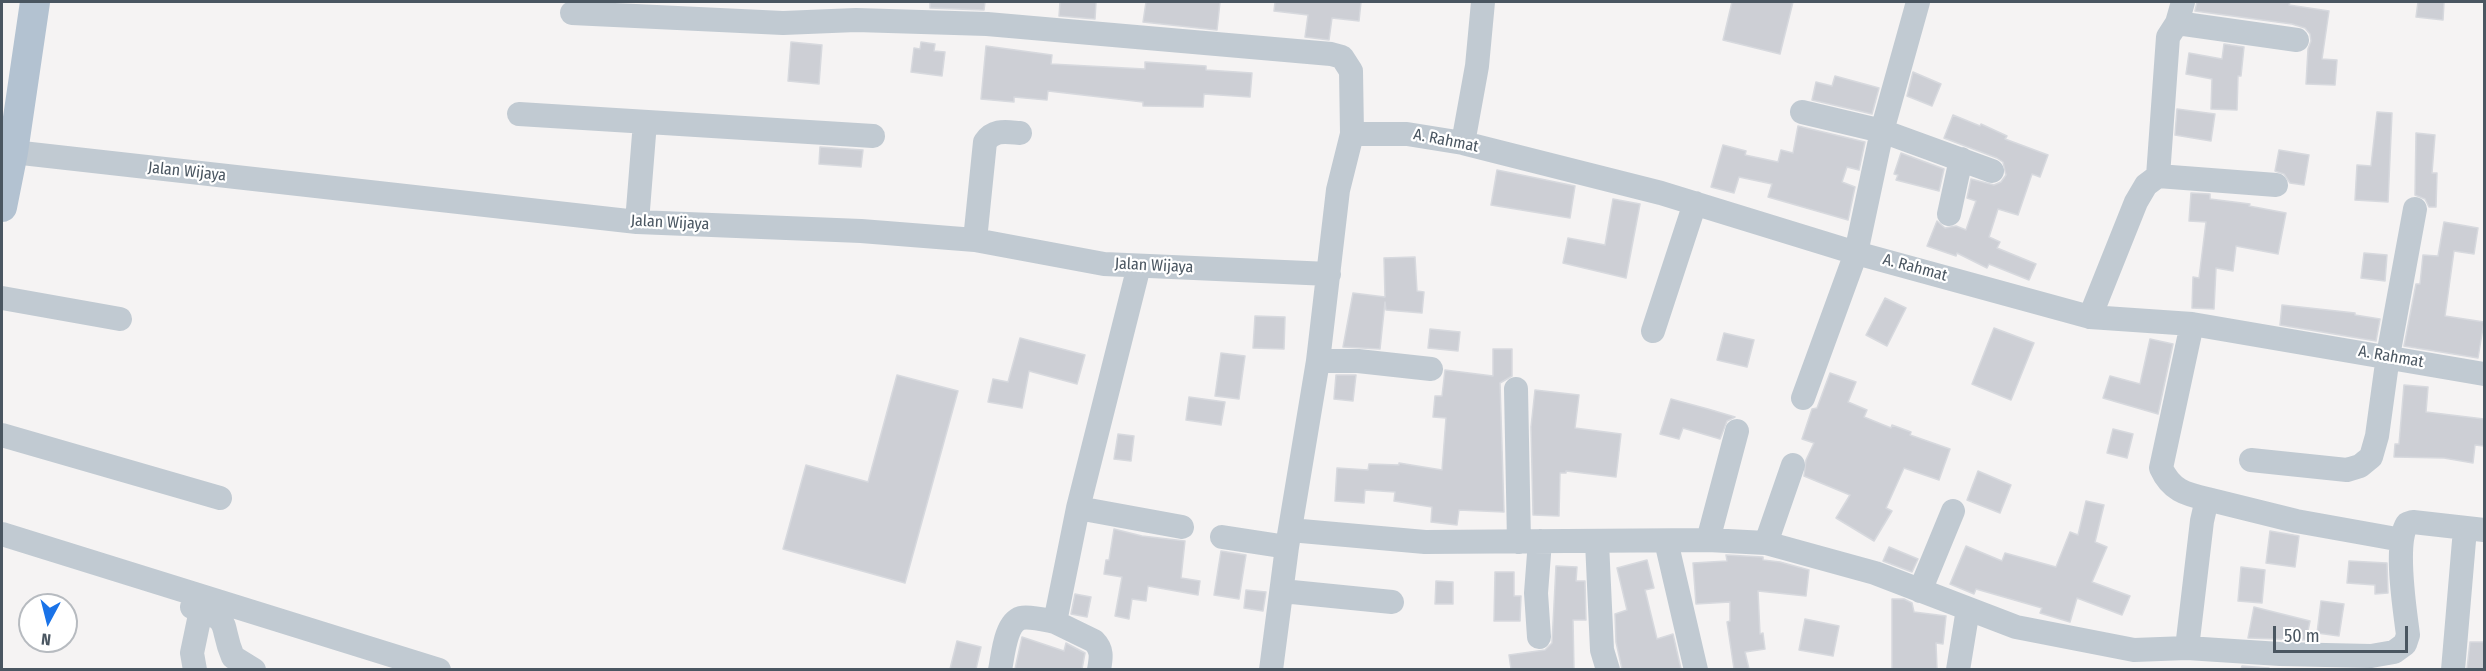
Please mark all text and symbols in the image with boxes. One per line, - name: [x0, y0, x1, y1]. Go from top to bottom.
- street label: A. Rahmat: [1412, 125, 1480, 157]
- street label: Jalan Wijaya: [147, 158, 227, 186]
- street label: Jalan Wijaya: [630, 211, 710, 235]
- street label: A. Rahmat: [1881, 250, 1949, 286]
- street label: Jalan Wijaya: [1114, 254, 1194, 278]
- street label: A. Rahmat: [2357, 342, 2425, 372]
- north arrow: [18, 593, 78, 653]
- scale bar: [2276, 614, 2411, 652]
- text: 50 m: [2284, 625, 2320, 647]
- text: N: [40, 629, 52, 649]

